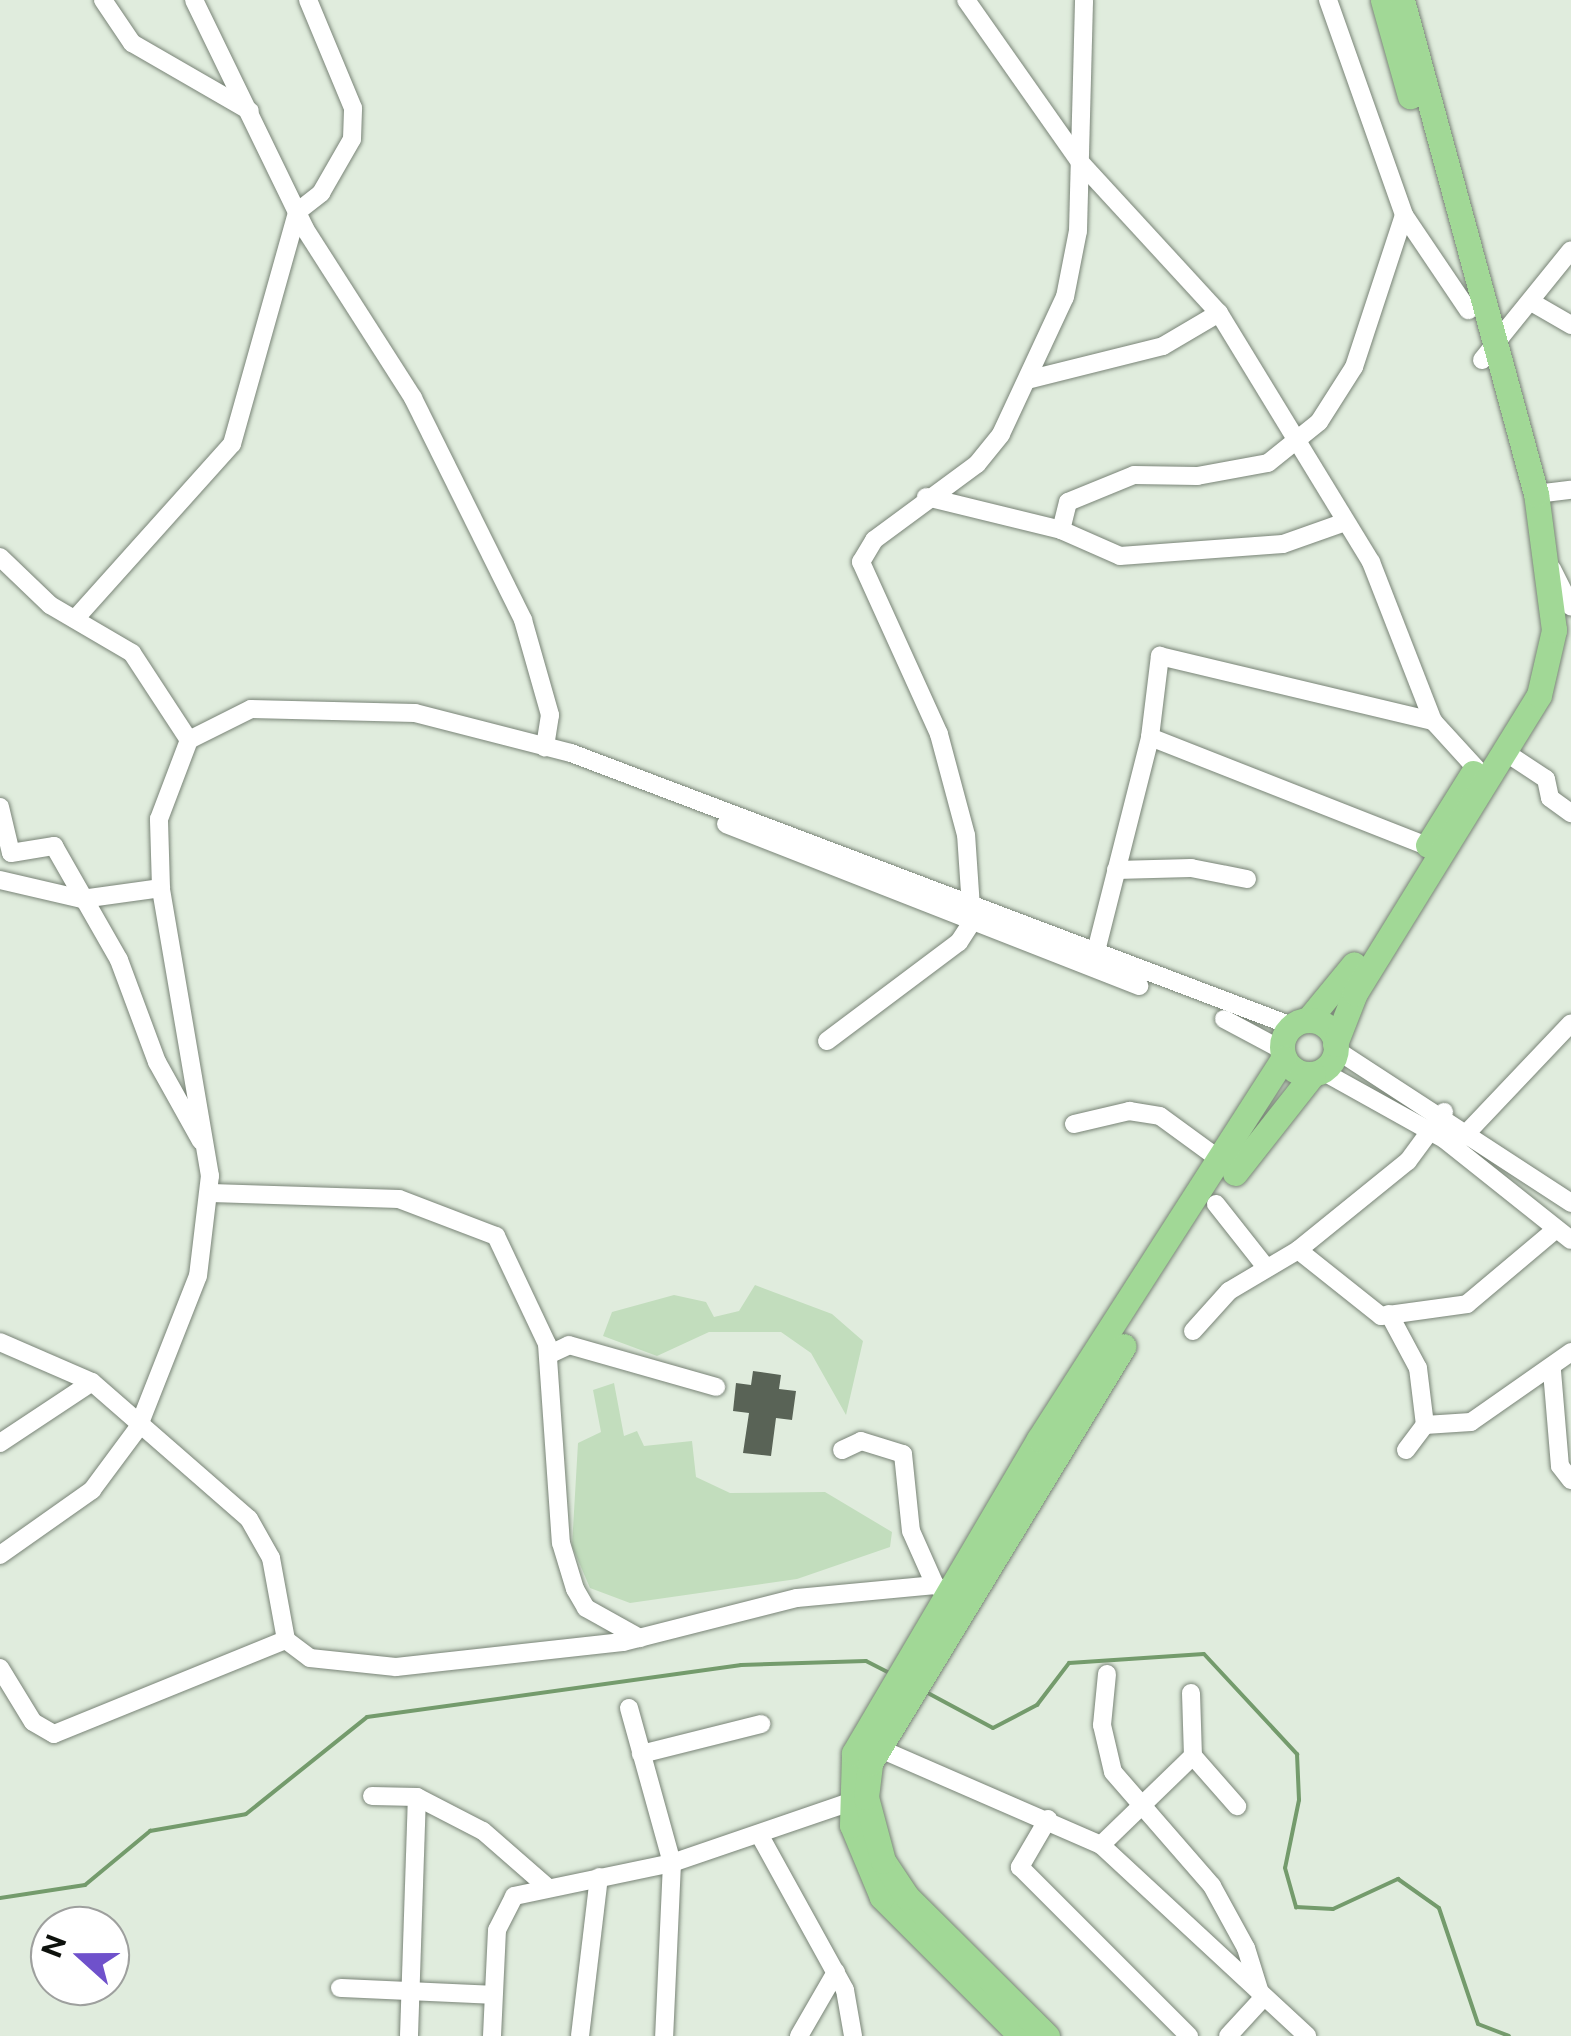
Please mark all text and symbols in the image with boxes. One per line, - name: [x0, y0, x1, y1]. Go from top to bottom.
- north arrow: [30, 1906, 130, 2006]
- text: N: [34, 1930, 73, 1962]

